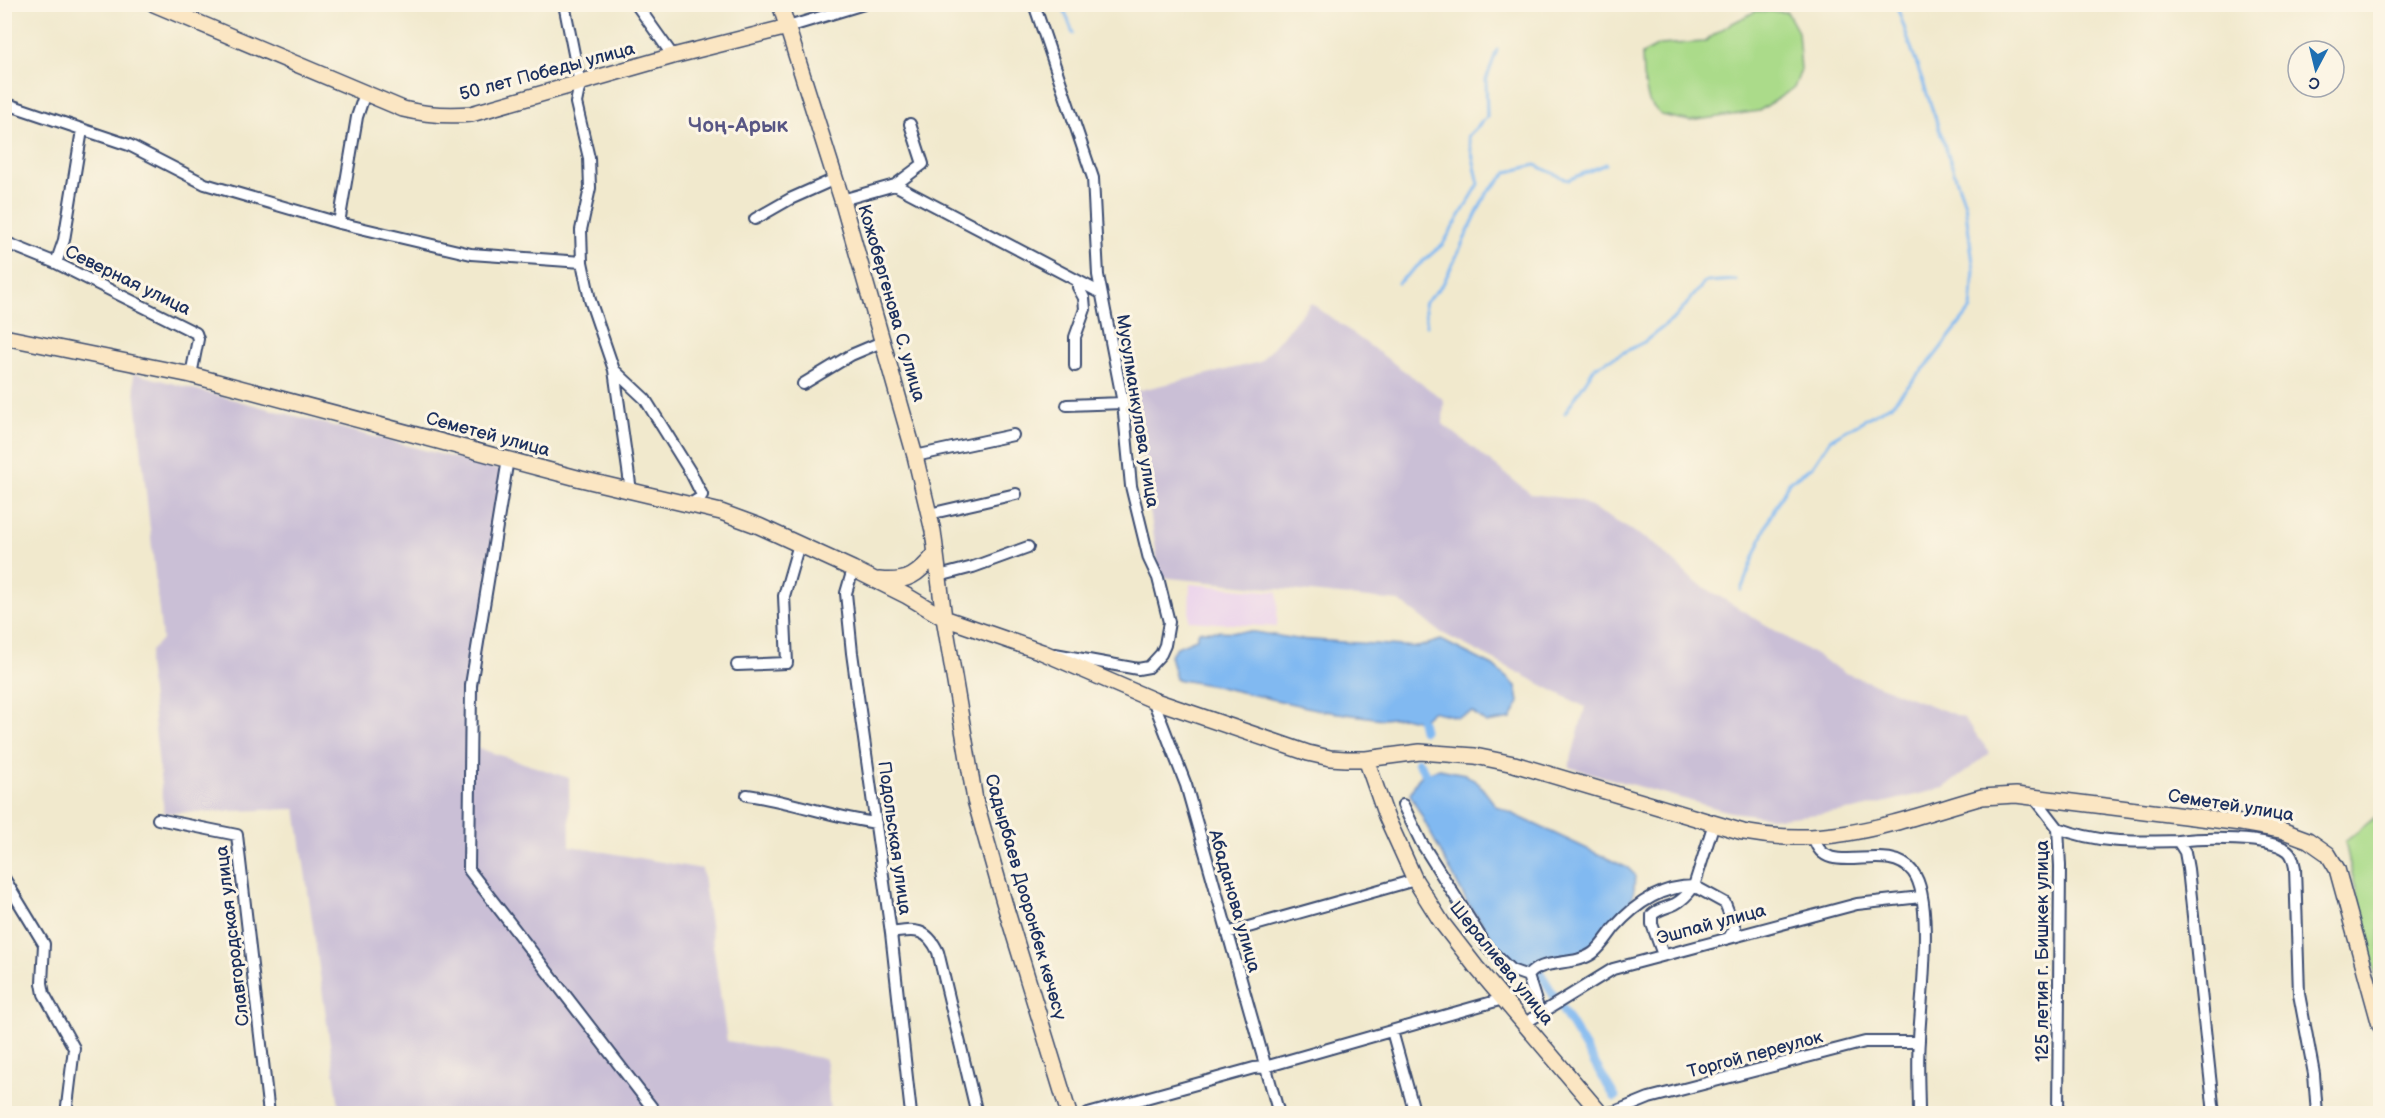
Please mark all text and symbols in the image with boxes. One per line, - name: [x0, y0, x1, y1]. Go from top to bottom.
- street label: 50 лет Победы улица: [457, 38, 637, 105]
- north arrow: [2286, 39, 2346, 99]
- text: С: [2308, 72, 2321, 93]
- district label: Чоң-Арык: [688, 113, 789, 138]
- street label: Кожобергенова С. улица: [853, 202, 930, 405]
- street label: Северная улица: [61, 241, 194, 320]
- street label: Мусулманкулова улица: [1112, 313, 1163, 510]
- street label: Семетей улица: [424, 408, 552, 461]
- street label: Подольская улица: [873, 760, 916, 917]
- street label: Садырбаев Дооронбек көчөсү: [980, 772, 1071, 1023]
- street label: Семетей улица: [2166, 785, 2296, 826]
- street label: Абаданова улица: [1204, 826, 1265, 975]
- street label: 125 летия г. Бишкек улица: [2032, 840, 2053, 1062]
- street label: Славгородская улица: [211, 844, 254, 1027]
- street label: Шералиева улица: [1445, 897, 1558, 1030]
- street label: Эшпай улица: [1654, 900, 1768, 949]
- street label: Торгой переулок: [1685, 1026, 1826, 1083]

